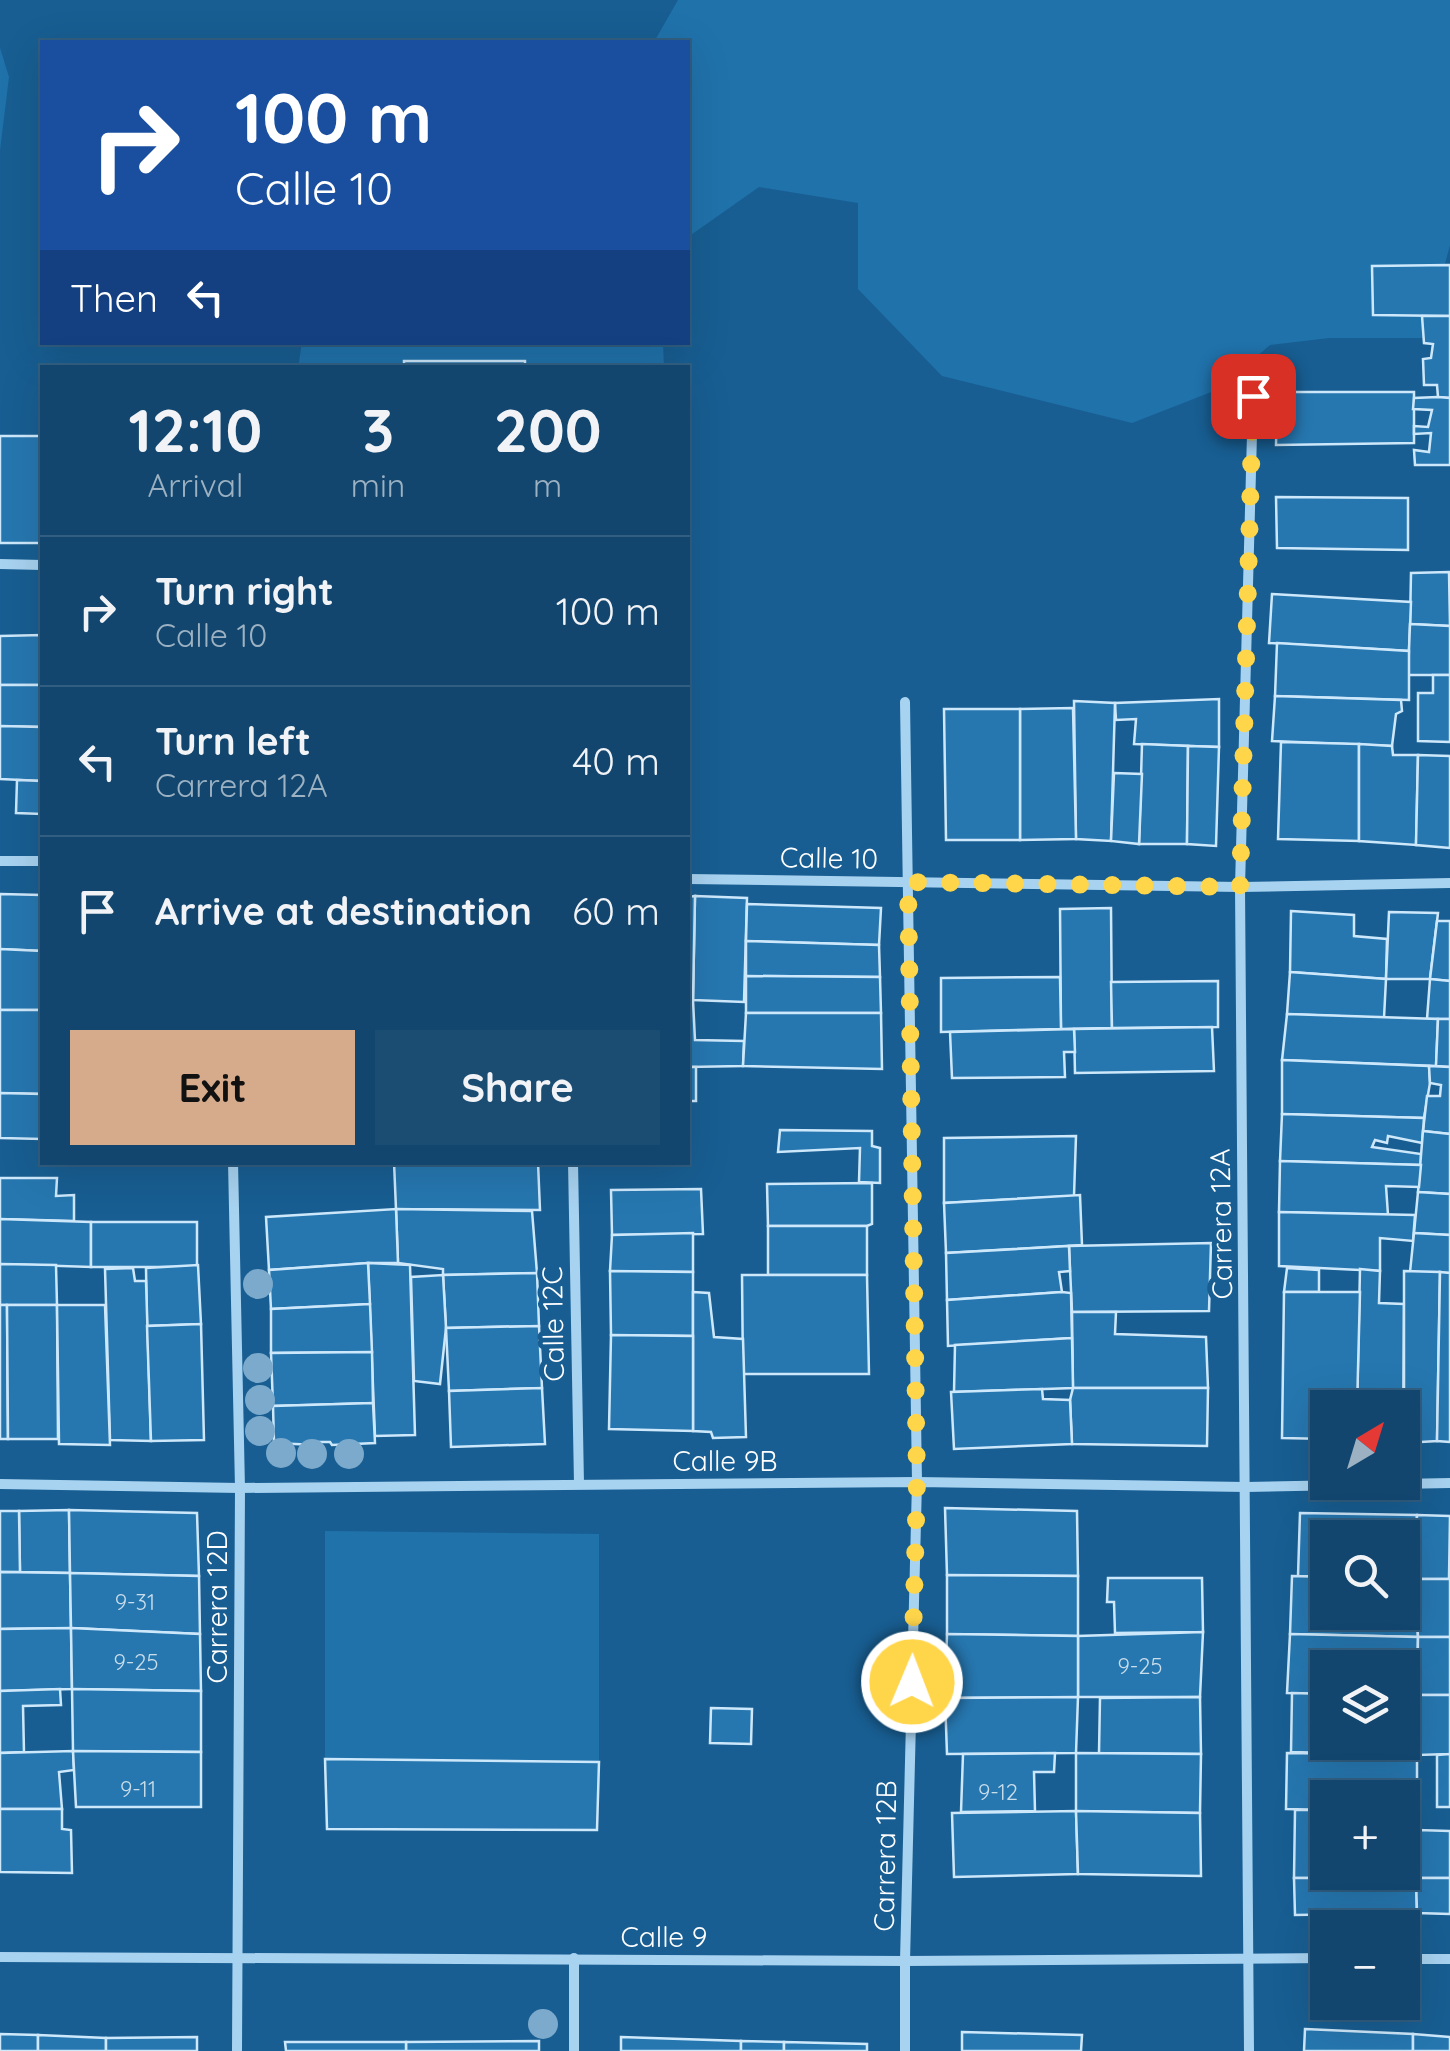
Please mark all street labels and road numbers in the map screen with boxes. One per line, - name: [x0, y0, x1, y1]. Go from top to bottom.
- street label: Calle 10: [780, 839, 878, 876]
- street label: Carrera 12A: [1202, 1148, 1239, 1300]
- street label: Calle 12C: [534, 1266, 571, 1382]
- street label: Calle 9B: [672, 1443, 778, 1478]
- street label: Carrera 12D: [199, 1530, 234, 1684]
- street label: Carrera 12B: [866, 1780, 903, 1932]
- street label: Calle 9: [621, 1919, 707, 1954]

